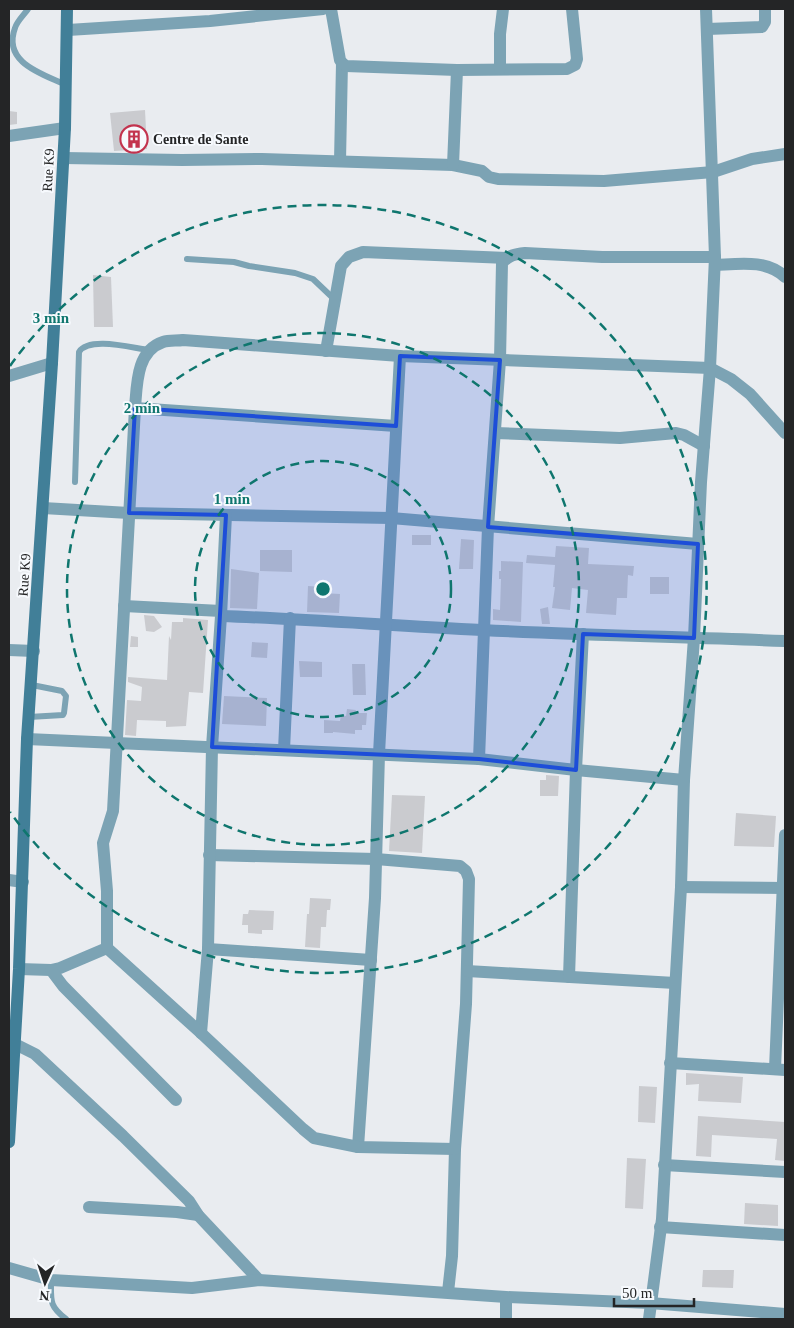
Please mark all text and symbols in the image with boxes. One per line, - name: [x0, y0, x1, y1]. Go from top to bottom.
- building icon: Centre de Sante: [119, 124, 149, 154]
- place label: Centre de Sante: [153, 132, 248, 147]
- street label: Rue K9: [40, 148, 57, 192]
- text: 3 min: [33, 310, 70, 326]
- text: 2 min: [124, 400, 161, 416]
- text: 1 min: [214, 491, 251, 507]
- street label: Rue K9: [16, 553, 33, 597]
- centre of rings: [314, 580, 332, 598]
- north arrow: [20, 1258, 70, 1308]
- scale bar: [614, 1276, 694, 1308]
- text: 50 m: [622, 1285, 653, 1301]
- text: N: [39, 1288, 50, 1303]

